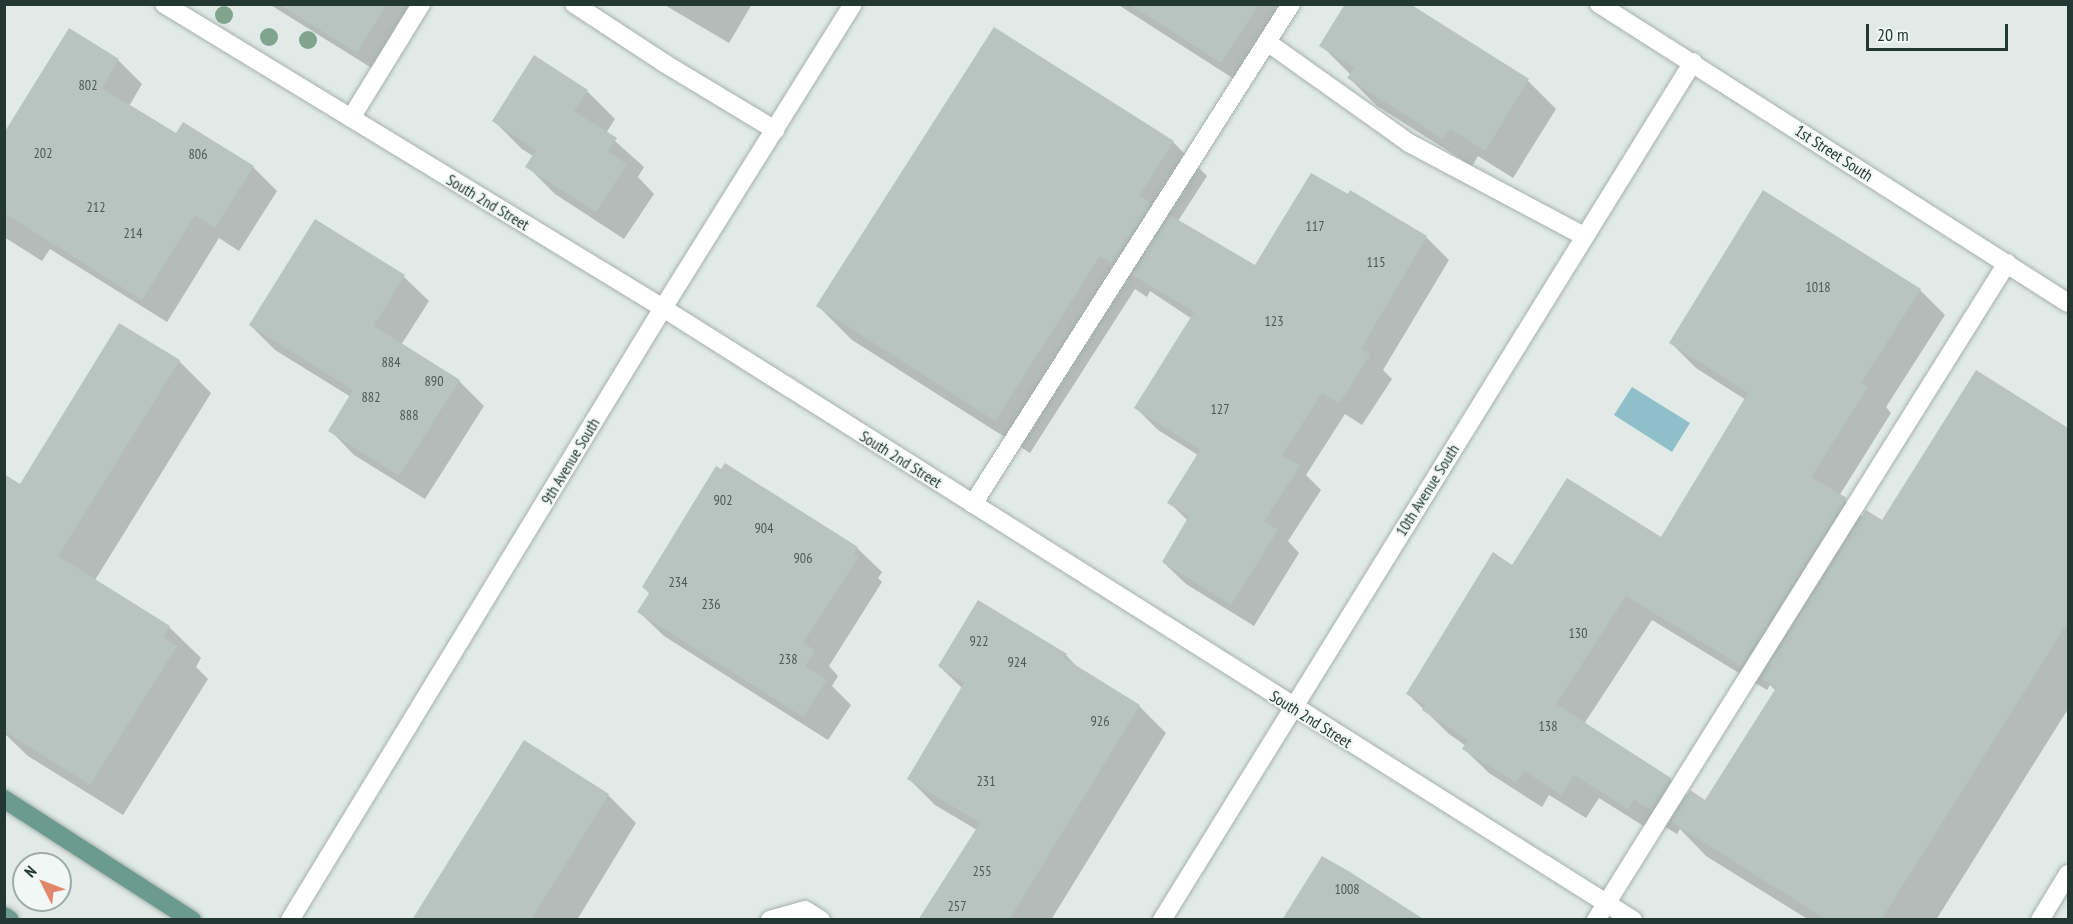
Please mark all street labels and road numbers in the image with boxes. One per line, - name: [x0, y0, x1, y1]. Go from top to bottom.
- street label: 1st Street South: [1791, 121, 1877, 185]
- street label: South 2nd Street: [443, 170, 533, 234]
- street label: 9th Avenue South: [537, 414, 603, 508]
- street label: South 2nd Street: [856, 426, 946, 492]
- street label: 10th Avenue South: [1391, 440, 1463, 540]
- street label: South 2nd Street: [1266, 686, 1356, 752]

